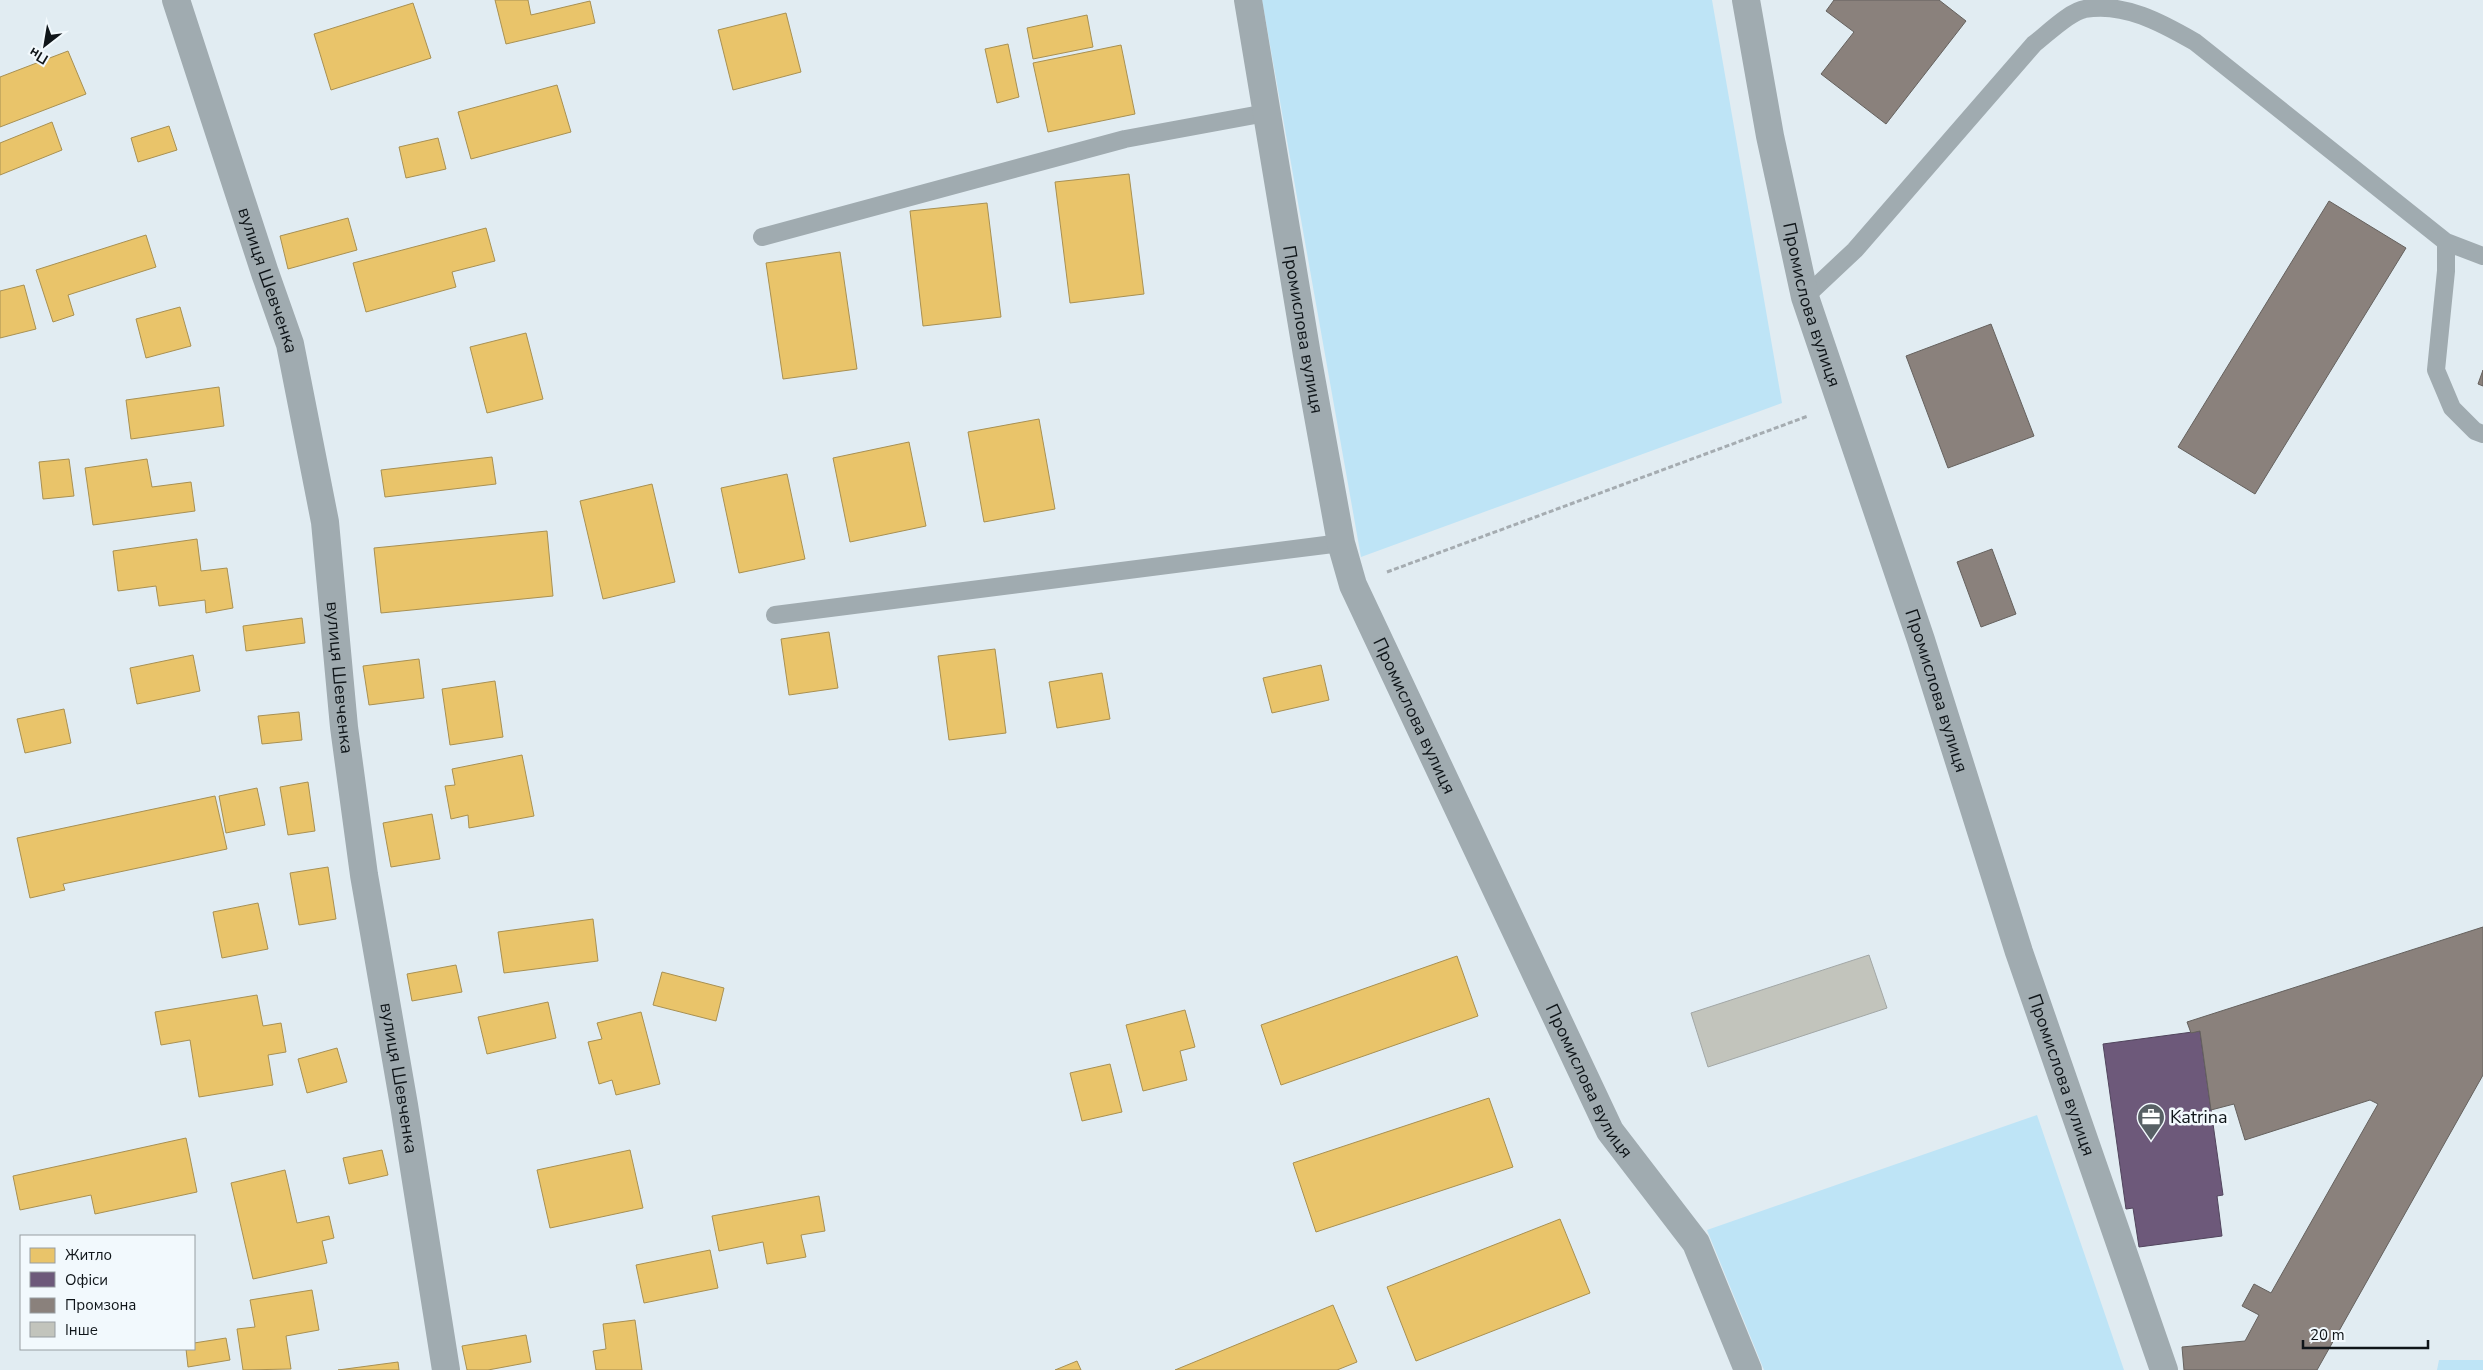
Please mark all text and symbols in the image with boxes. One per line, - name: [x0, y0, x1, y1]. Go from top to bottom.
- north arrow: [20, 20, 70, 70]
- text: Пн: [25, 43, 52, 69]
- street label: вулиця Шевченка: [232, 204, 304, 355]
- street label: Промислова вулиця: [1777, 220, 1847, 390]
- street label: Промислова вулиця: [1277, 244, 1329, 415]
- street label: вулиця Шевченка: [320, 600, 359, 755]
- street label: Промислова вулиця: [1899, 606, 1974, 775]
- street label: Промислова вулиця: [1367, 634, 1462, 798]
- street label: Промислова вулиця: [2022, 990, 2101, 1159]
- street label: Промислова вулиця: [1540, 1000, 1638, 1163]
- street label: вулиця Шевченка: [374, 1001, 424, 1155]
- office icon: Katrina: [2136, 1102, 2166, 1141]
- place label: Katrina: [2170, 1105, 2227, 1129]
- legend: [20, 1235, 195, 1350]
- text: Житло: [65, 1245, 112, 1265]
- text: Офіси: [65, 1270, 108, 1290]
- text: Промзона: [65, 1295, 136, 1315]
- scale bar: [2303, 1318, 2428, 1350]
- text: Інше: [65, 1320, 98, 1340]
- text: 20 m: [2310, 1325, 2345, 1345]

